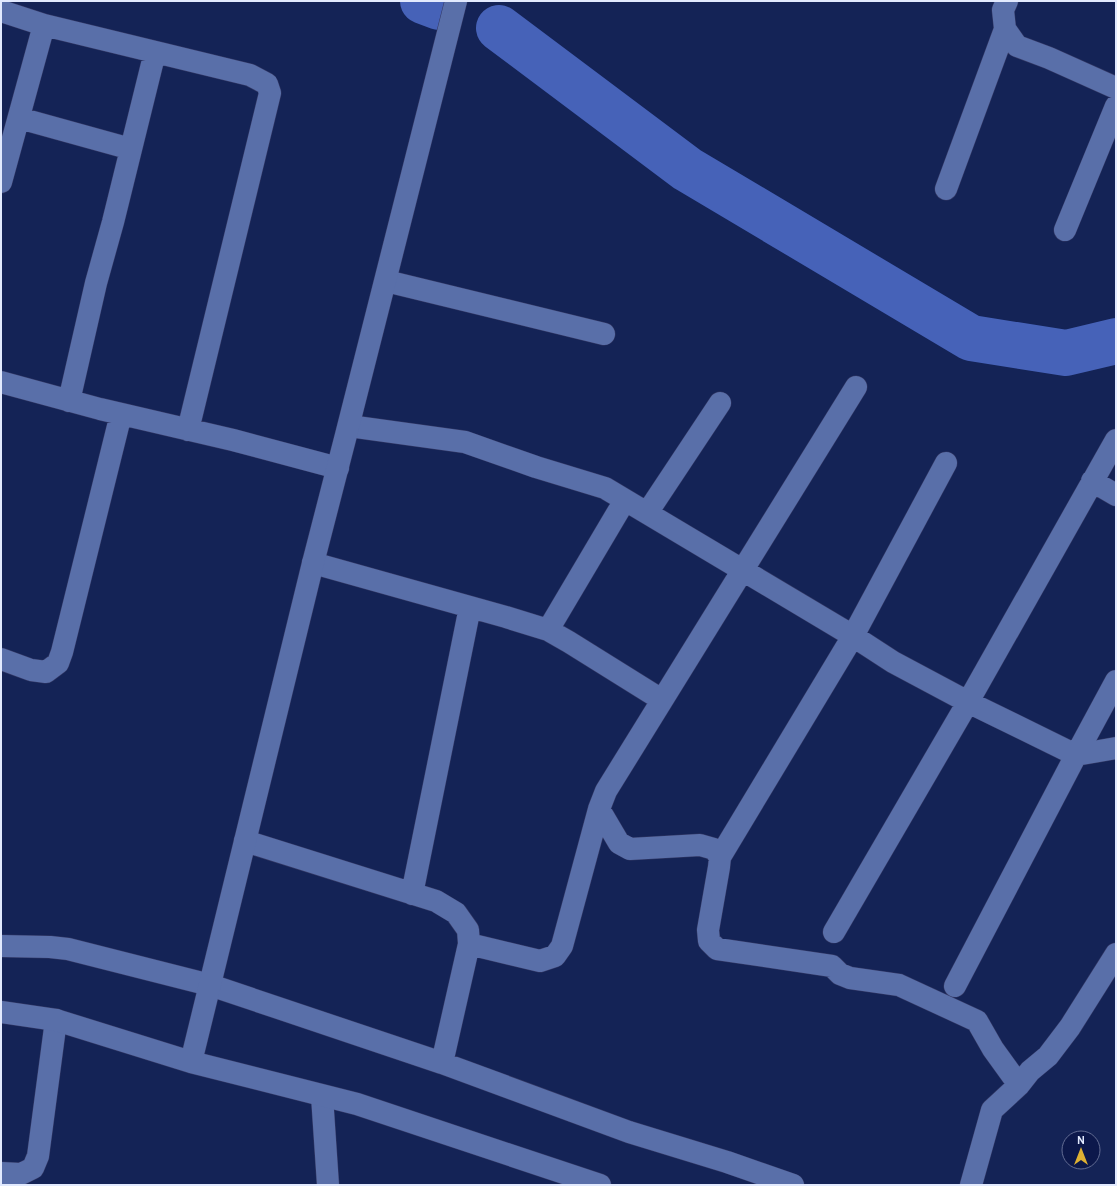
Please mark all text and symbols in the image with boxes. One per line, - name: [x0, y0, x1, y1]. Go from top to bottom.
- north arrow: [1061, 1130, 1101, 1170]
- text: N: [1077, 1134, 1085, 1148]

